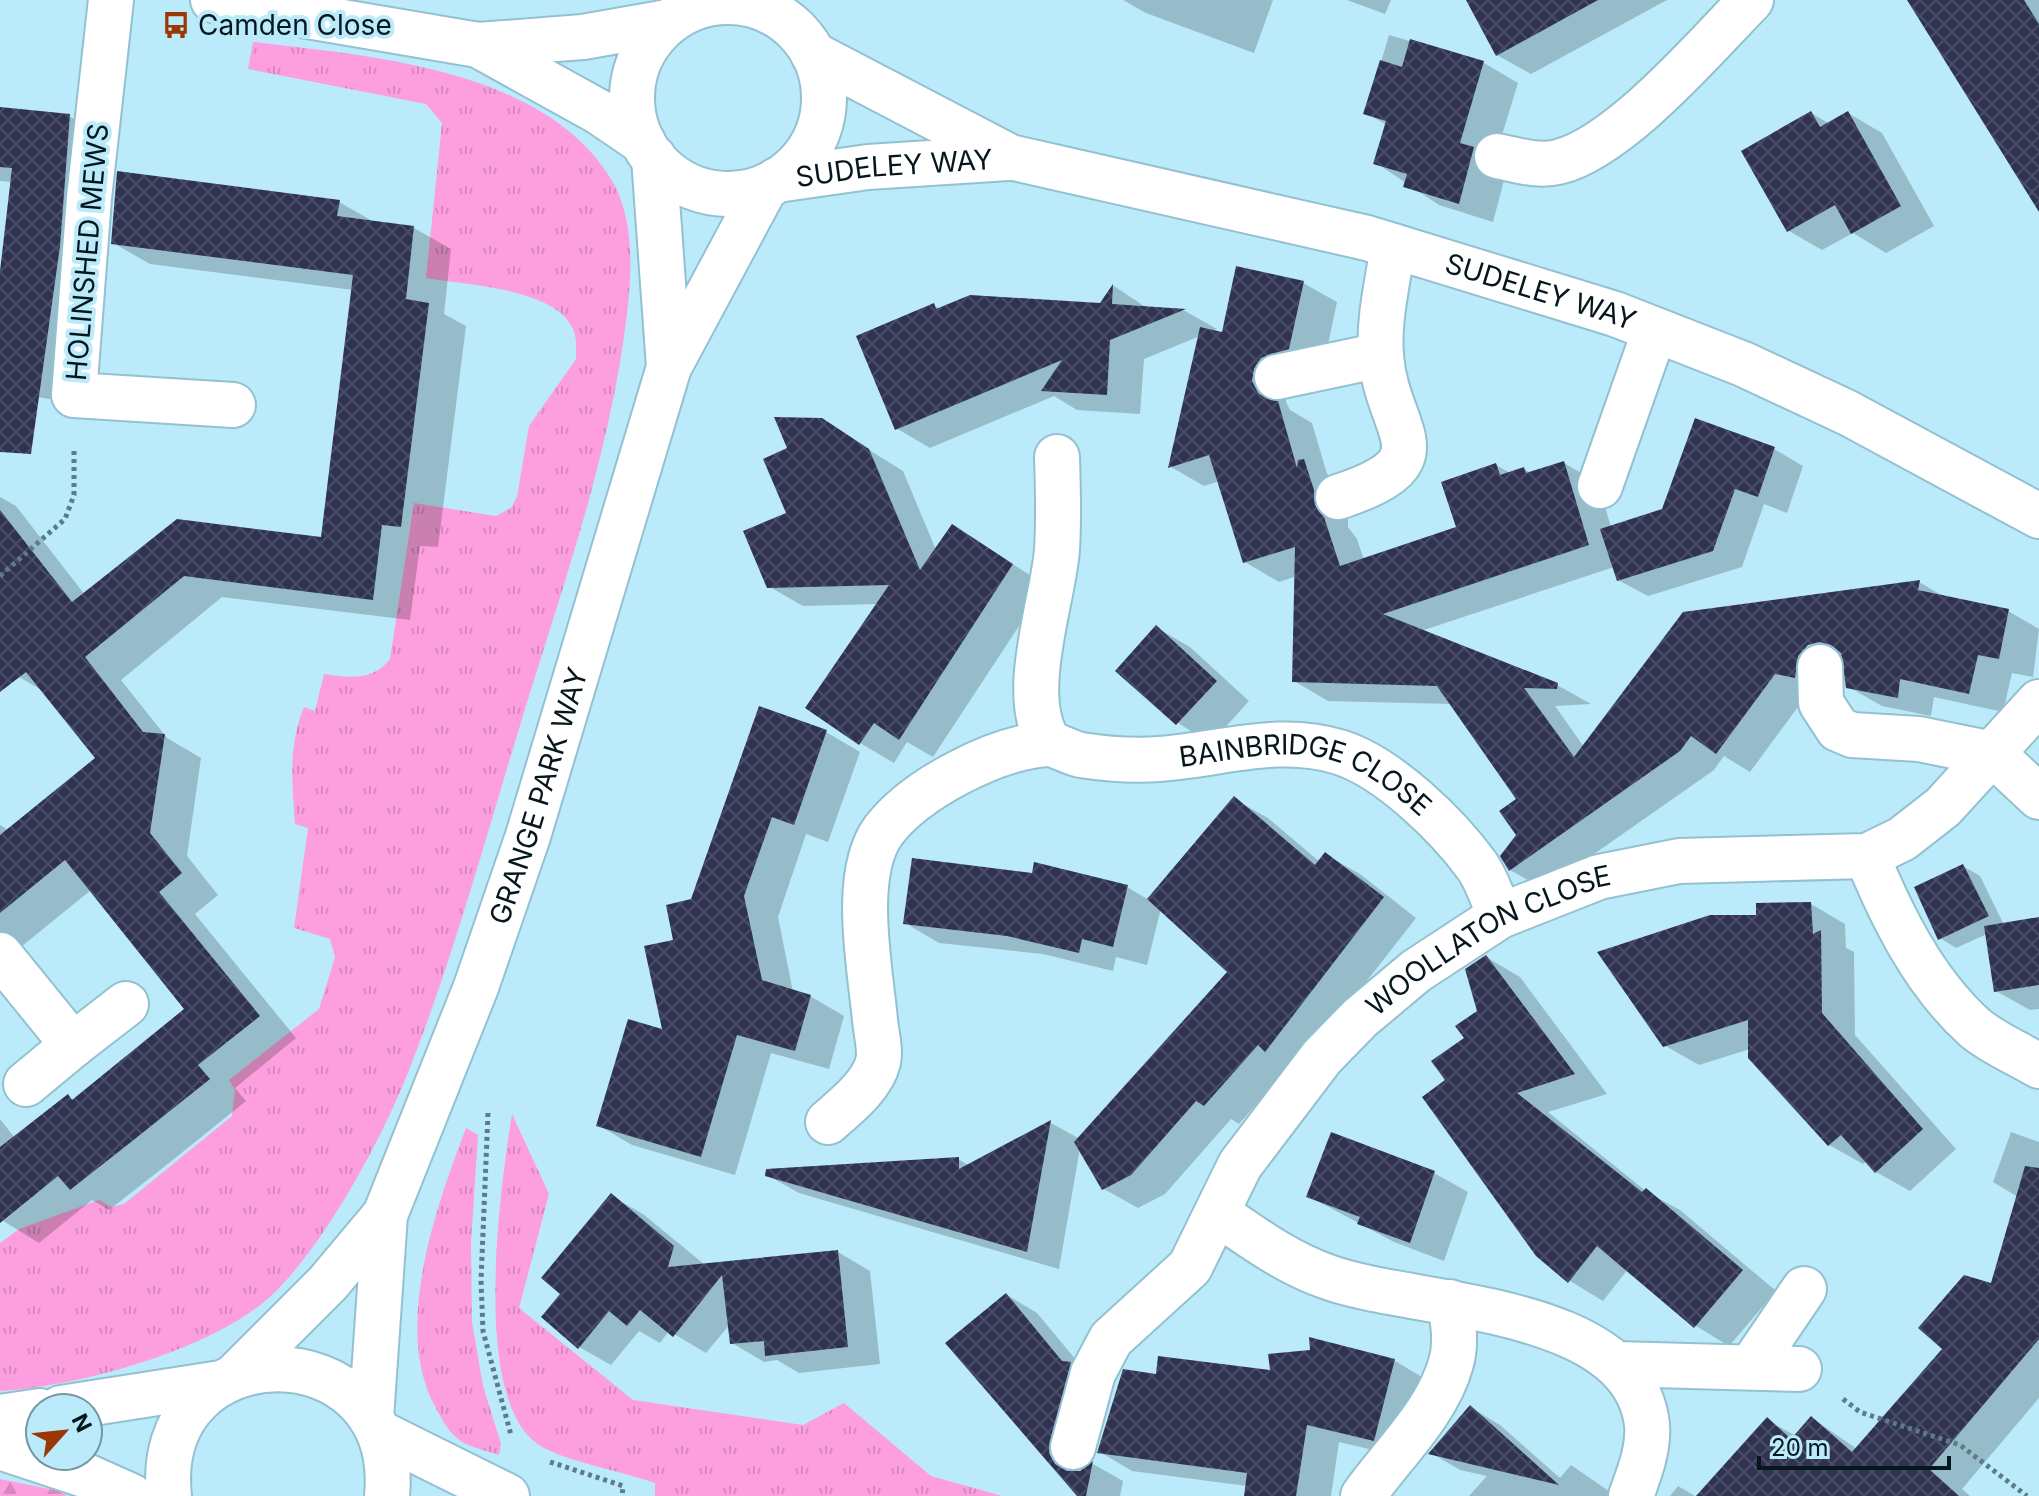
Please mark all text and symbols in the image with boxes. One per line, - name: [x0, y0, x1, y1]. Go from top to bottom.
- place label: Camden Close: [198, 8, 392, 42]
- bus stop icon: Camden Close: [161, 10, 191, 40]
- street label: HOLINSHED MEWS: [59, 122, 115, 382]
- street label: SUDELEY WAY: [794, 142, 994, 194]
- street label: SUDELEY WAY: [1441, 246, 1641, 338]
- street label: GRANGE PARK WAY: [482, 664, 595, 929]
- street label: BAINBRIDGE CLOSE: [1177, 727, 1438, 823]
- street label: WOOLLATON CLOSE: [1359, 858, 1614, 1023]
- north arrow: [24, 1392, 104, 1472]
- text: N: [66, 1410, 97, 1436]
- scale bar: [1759, 1420, 1949, 1470]
- text: 20 m: [1771, 1433, 1829, 1462]

